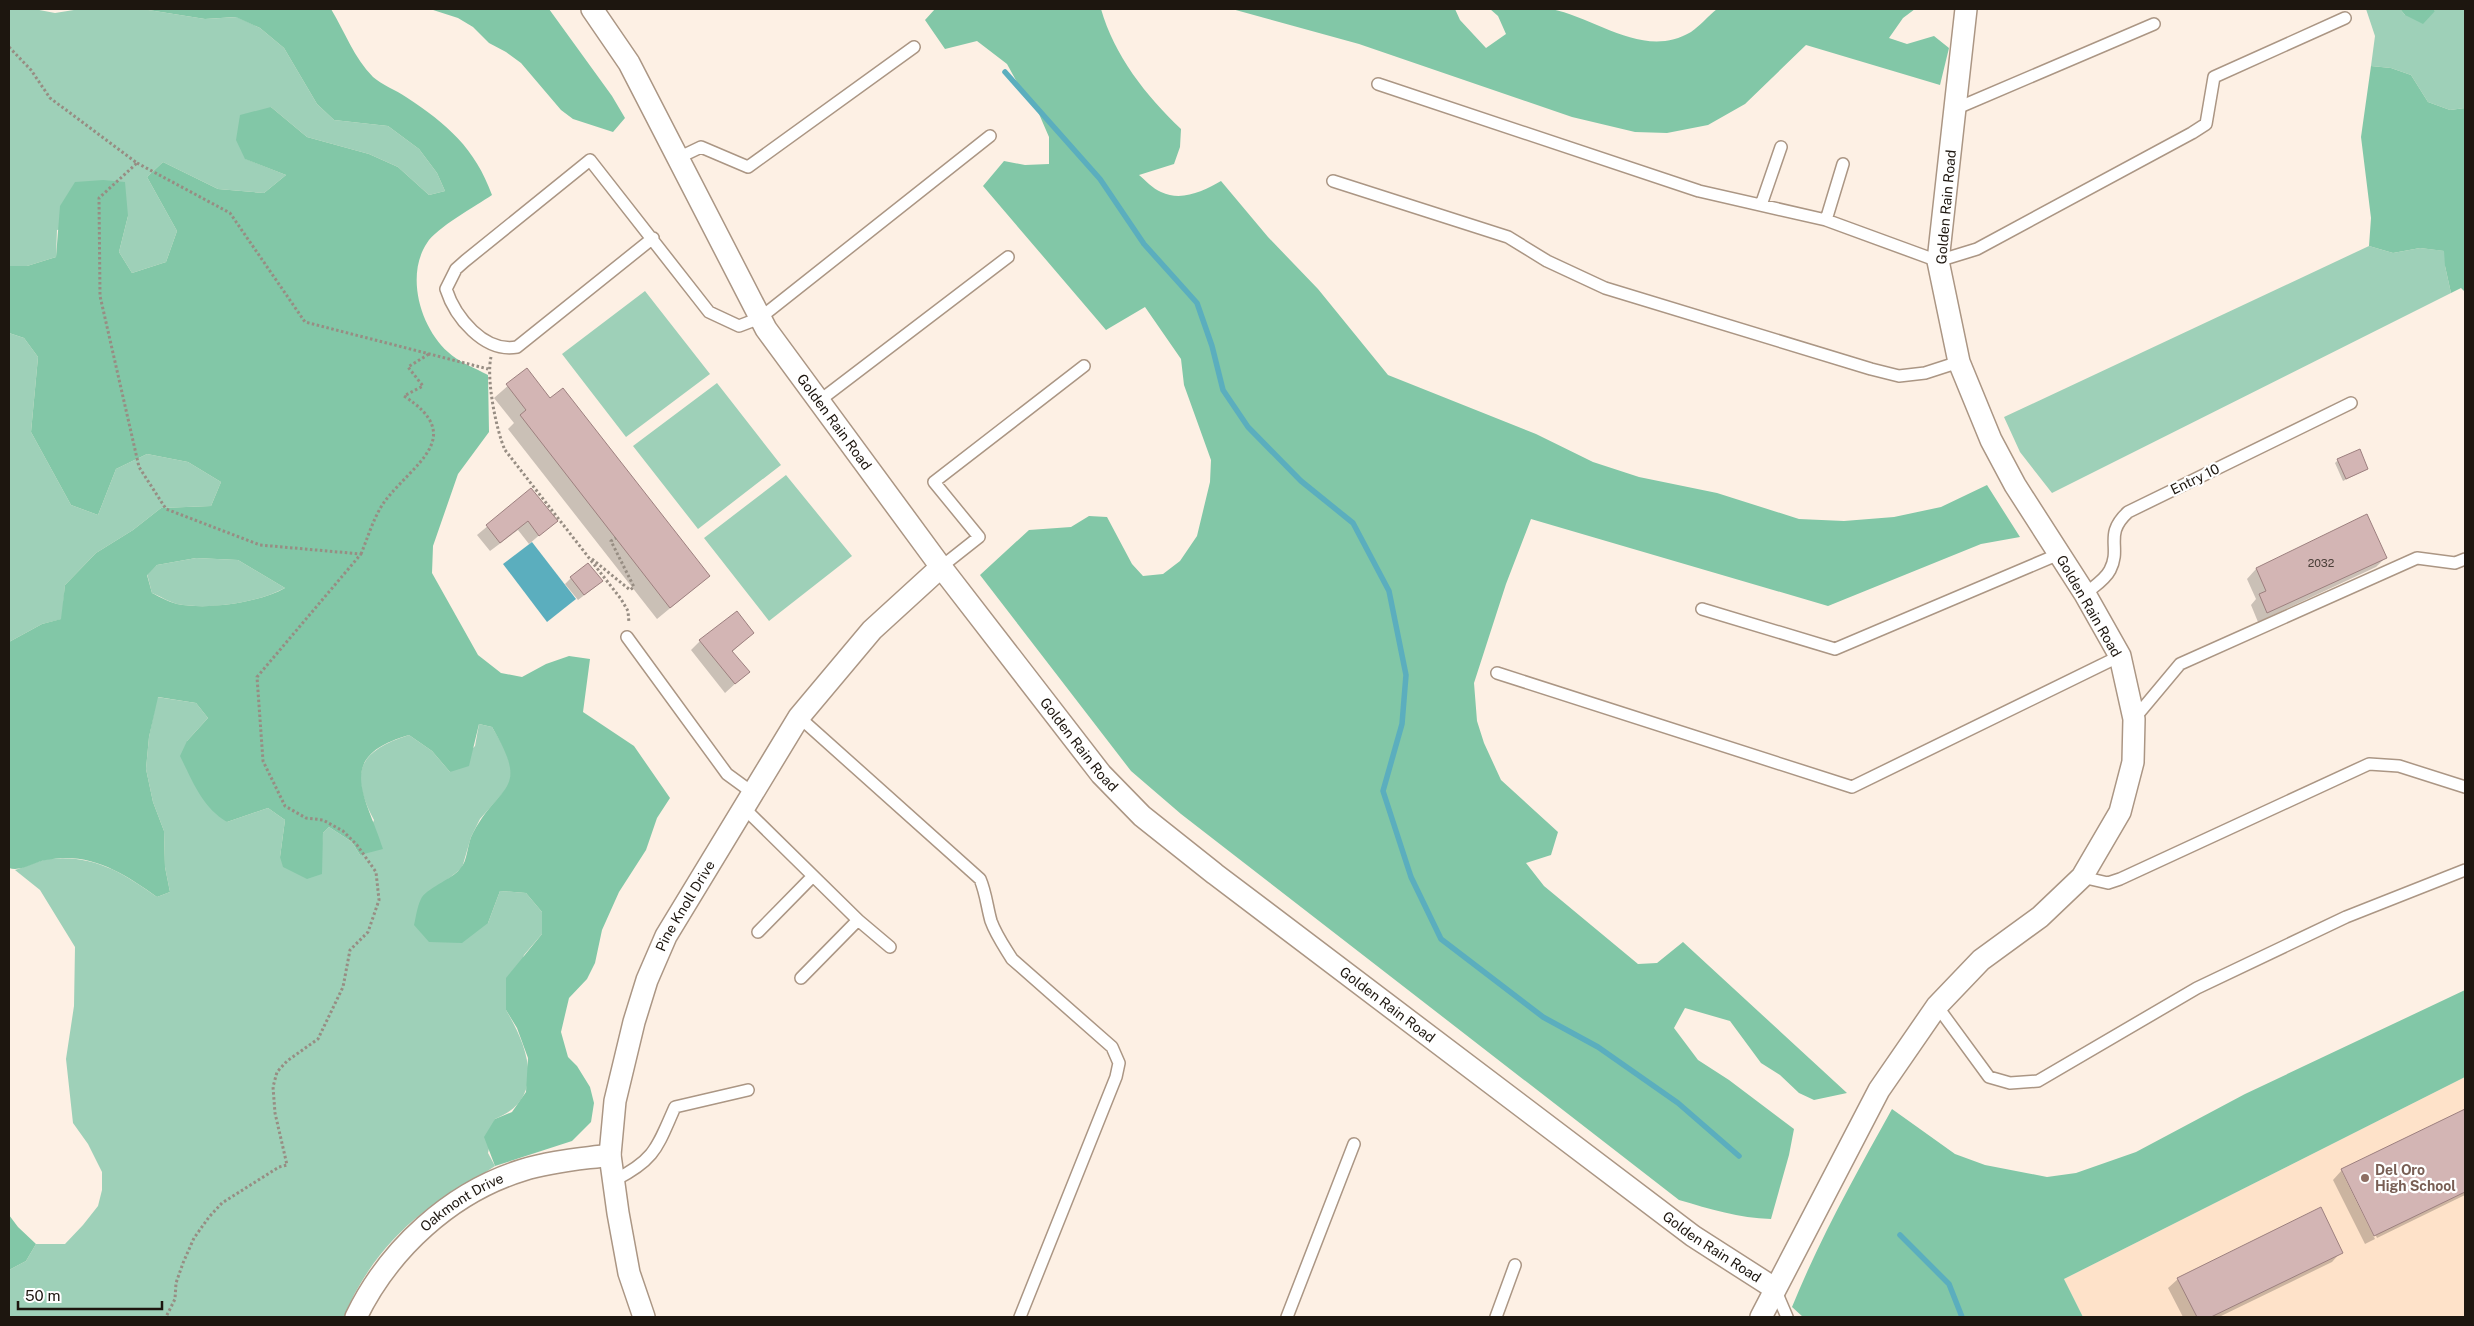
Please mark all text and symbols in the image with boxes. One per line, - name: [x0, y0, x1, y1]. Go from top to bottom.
- street label: Golden Rain Road: [1933, 149, 1959, 265]
- street label: Golden Rain Road: [794, 371, 875, 473]
- street label: Entry 10: [2168, 460, 2222, 498]
- street label: Golden Rain Road: [2053, 552, 2125, 660]
- house number: 2032: [2308, 557, 2335, 569]
- street label: Golden Rain Road: [1037, 694, 1121, 795]
- street label: Pine Knoll Drive: [652, 858, 718, 954]
- street label: Golden Rain Road: [1337, 963, 1438, 1046]
- place label: Del Oro High School: [2375, 1162, 2456, 1194]
- street label: Oakmont Drive: [417, 1170, 506, 1235]
- marker: Del Oro High School: [2359, 1172, 2371, 1184]
- street label: Golden Rain Road: [1660, 1208, 1764, 1286]
- scale bar: [18, 1278, 161, 1310]
- text: 50 m: [25, 1287, 60, 1304]

